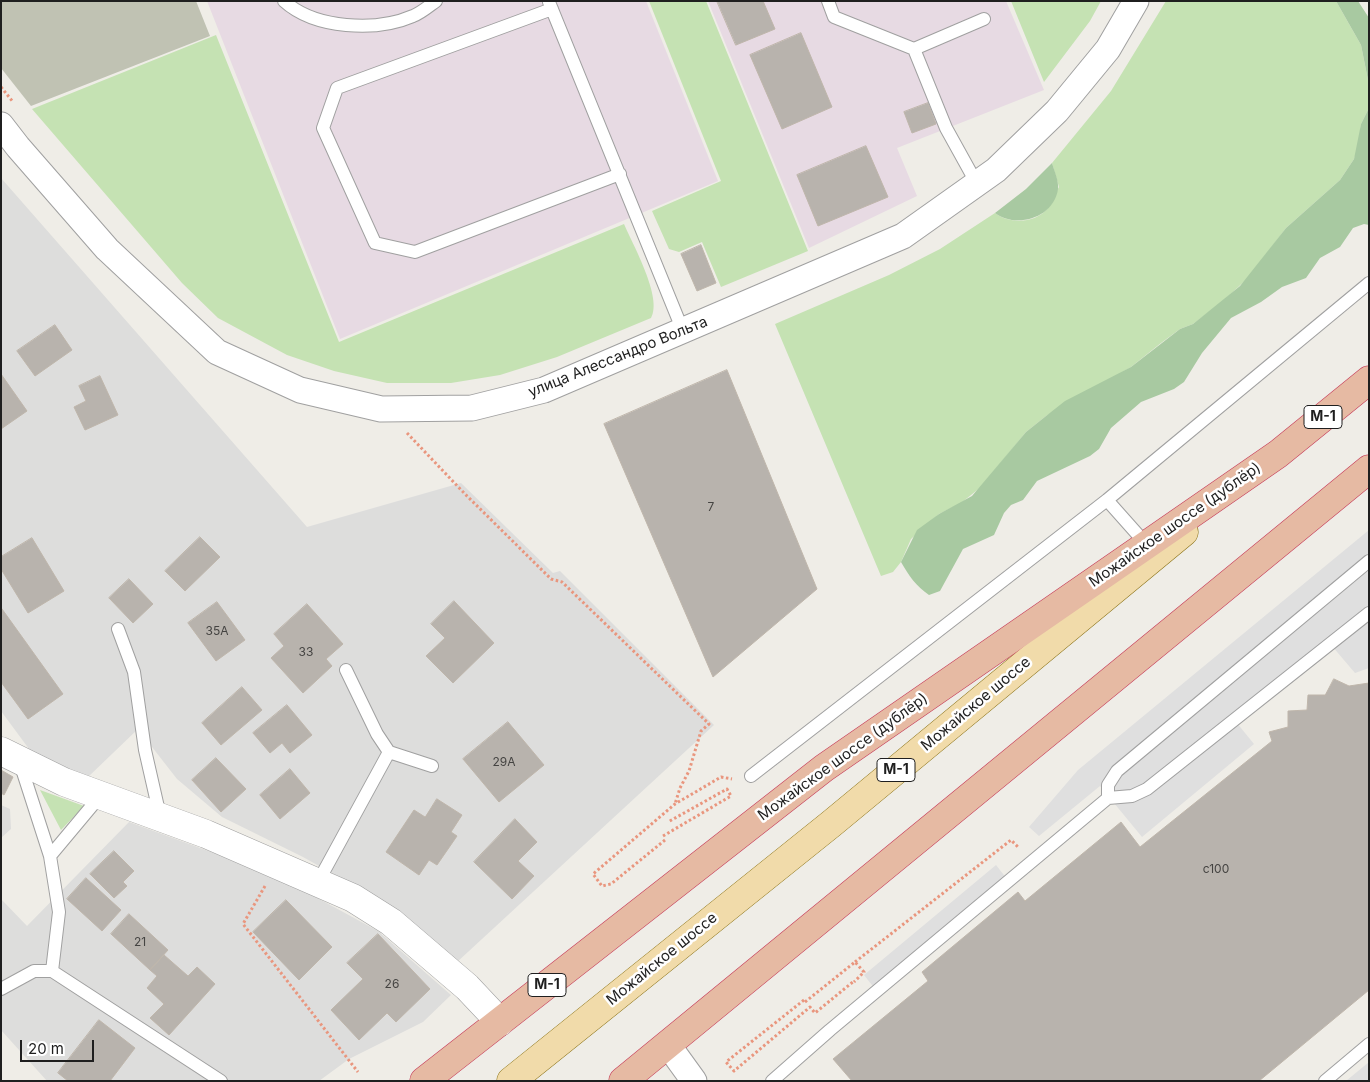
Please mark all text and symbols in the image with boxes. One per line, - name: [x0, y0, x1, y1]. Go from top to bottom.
- street label: улица Алессандро Вольта: [526, 313, 710, 401]
- road number: М-1: [1304, 406, 1342, 428]
- street label: Можайское шоссе (дублёр): [1086, 459, 1264, 591]
- house number: 7: [708, 500, 714, 514]
- house number: 35А: [206, 624, 228, 638]
- house number: 33: [299, 645, 313, 659]
- street label: Можайское шоссе: [918, 653, 1034, 755]
- street label: Можайское шоссе (дублёр): [755, 689, 931, 825]
- house number: 29А: [492, 755, 516, 769]
- road number: М-1: [877, 758, 915, 782]
- house number: с100: [1203, 862, 1229, 876]
- street label: Можайское шоссе: [603, 909, 721, 1009]
- house number: 21: [134, 935, 146, 949]
- road number: М-1: [528, 974, 566, 996]
- house number: 26: [385, 977, 399, 991]
- scale bar: [22, 1030, 96, 1062]
- text: 20 m: [28, 1039, 64, 1058]

